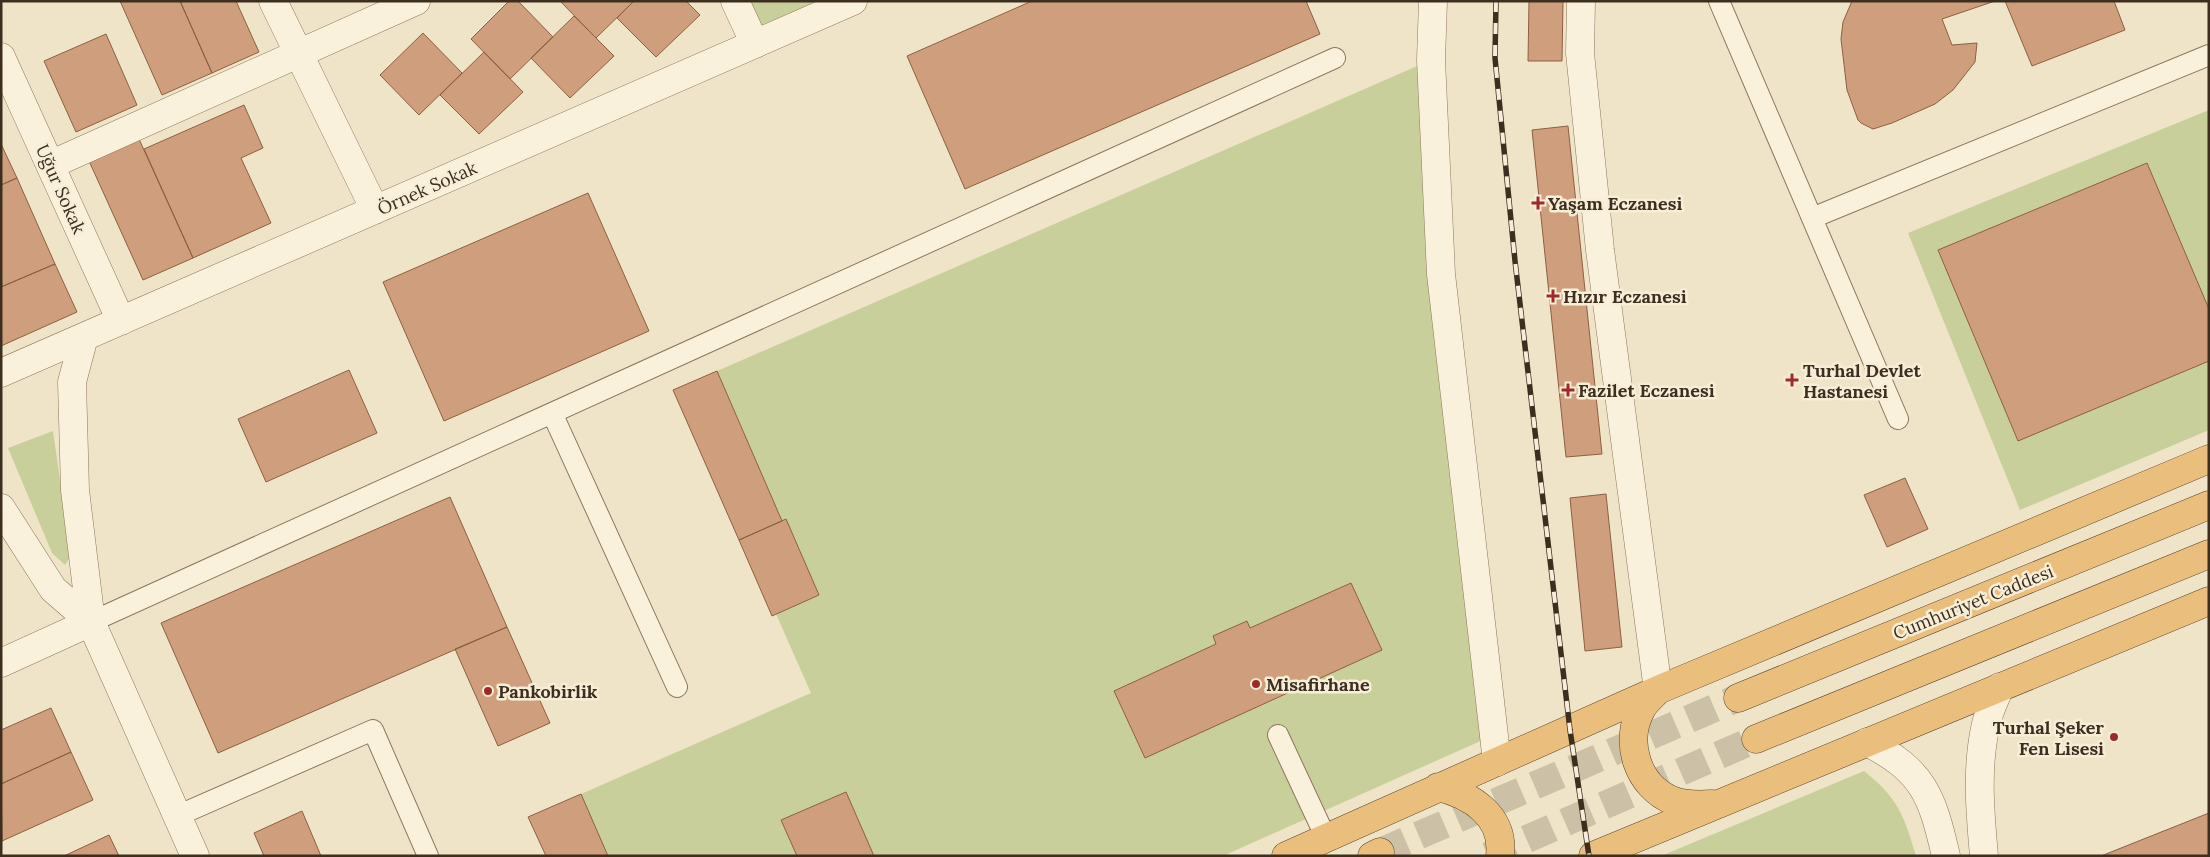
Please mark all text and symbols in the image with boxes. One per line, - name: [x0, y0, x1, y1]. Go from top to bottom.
- street label: Uğur Sokak: [31, 141, 91, 238]
- street label: Örnek Sokak: [374, 156, 481, 220]
- place label: Yaşam Eczanesi: [1548, 192, 1682, 215]
- marker: Yaşam Eczanesi: [1532, 197, 1544, 209]
- place label: Hızır Eczanesi: [1563, 285, 1687, 308]
- marker: Hızır Eczanesi: [1547, 290, 1559, 302]
- place label: Turhal Devlet Hastanesi: [1803, 359, 1921, 403]
- marker: Turhal Devlet Hastanesi: [1785, 373, 1799, 387]
- place label: Fazilet Eczanesi: [1578, 379, 1715, 402]
- marker: Fazilet Eczanesi: [1562, 384, 1574, 396]
- street label: Cumhuriyet Caddesi: [1889, 559, 2057, 645]
- place label: Misafirhane: [1266, 673, 1370, 696]
- marker: Misafirhane: [1250, 678, 1262, 690]
- place label: Pankobirlik: [498, 680, 598, 703]
- marker: Pankobirlik: [482, 685, 494, 697]
- place label: Turhal Şeker Fen Lisesi: [1993, 716, 2104, 760]
- marker: Turhal Şeker Fen Lisesi: [2108, 731, 2120, 743]

